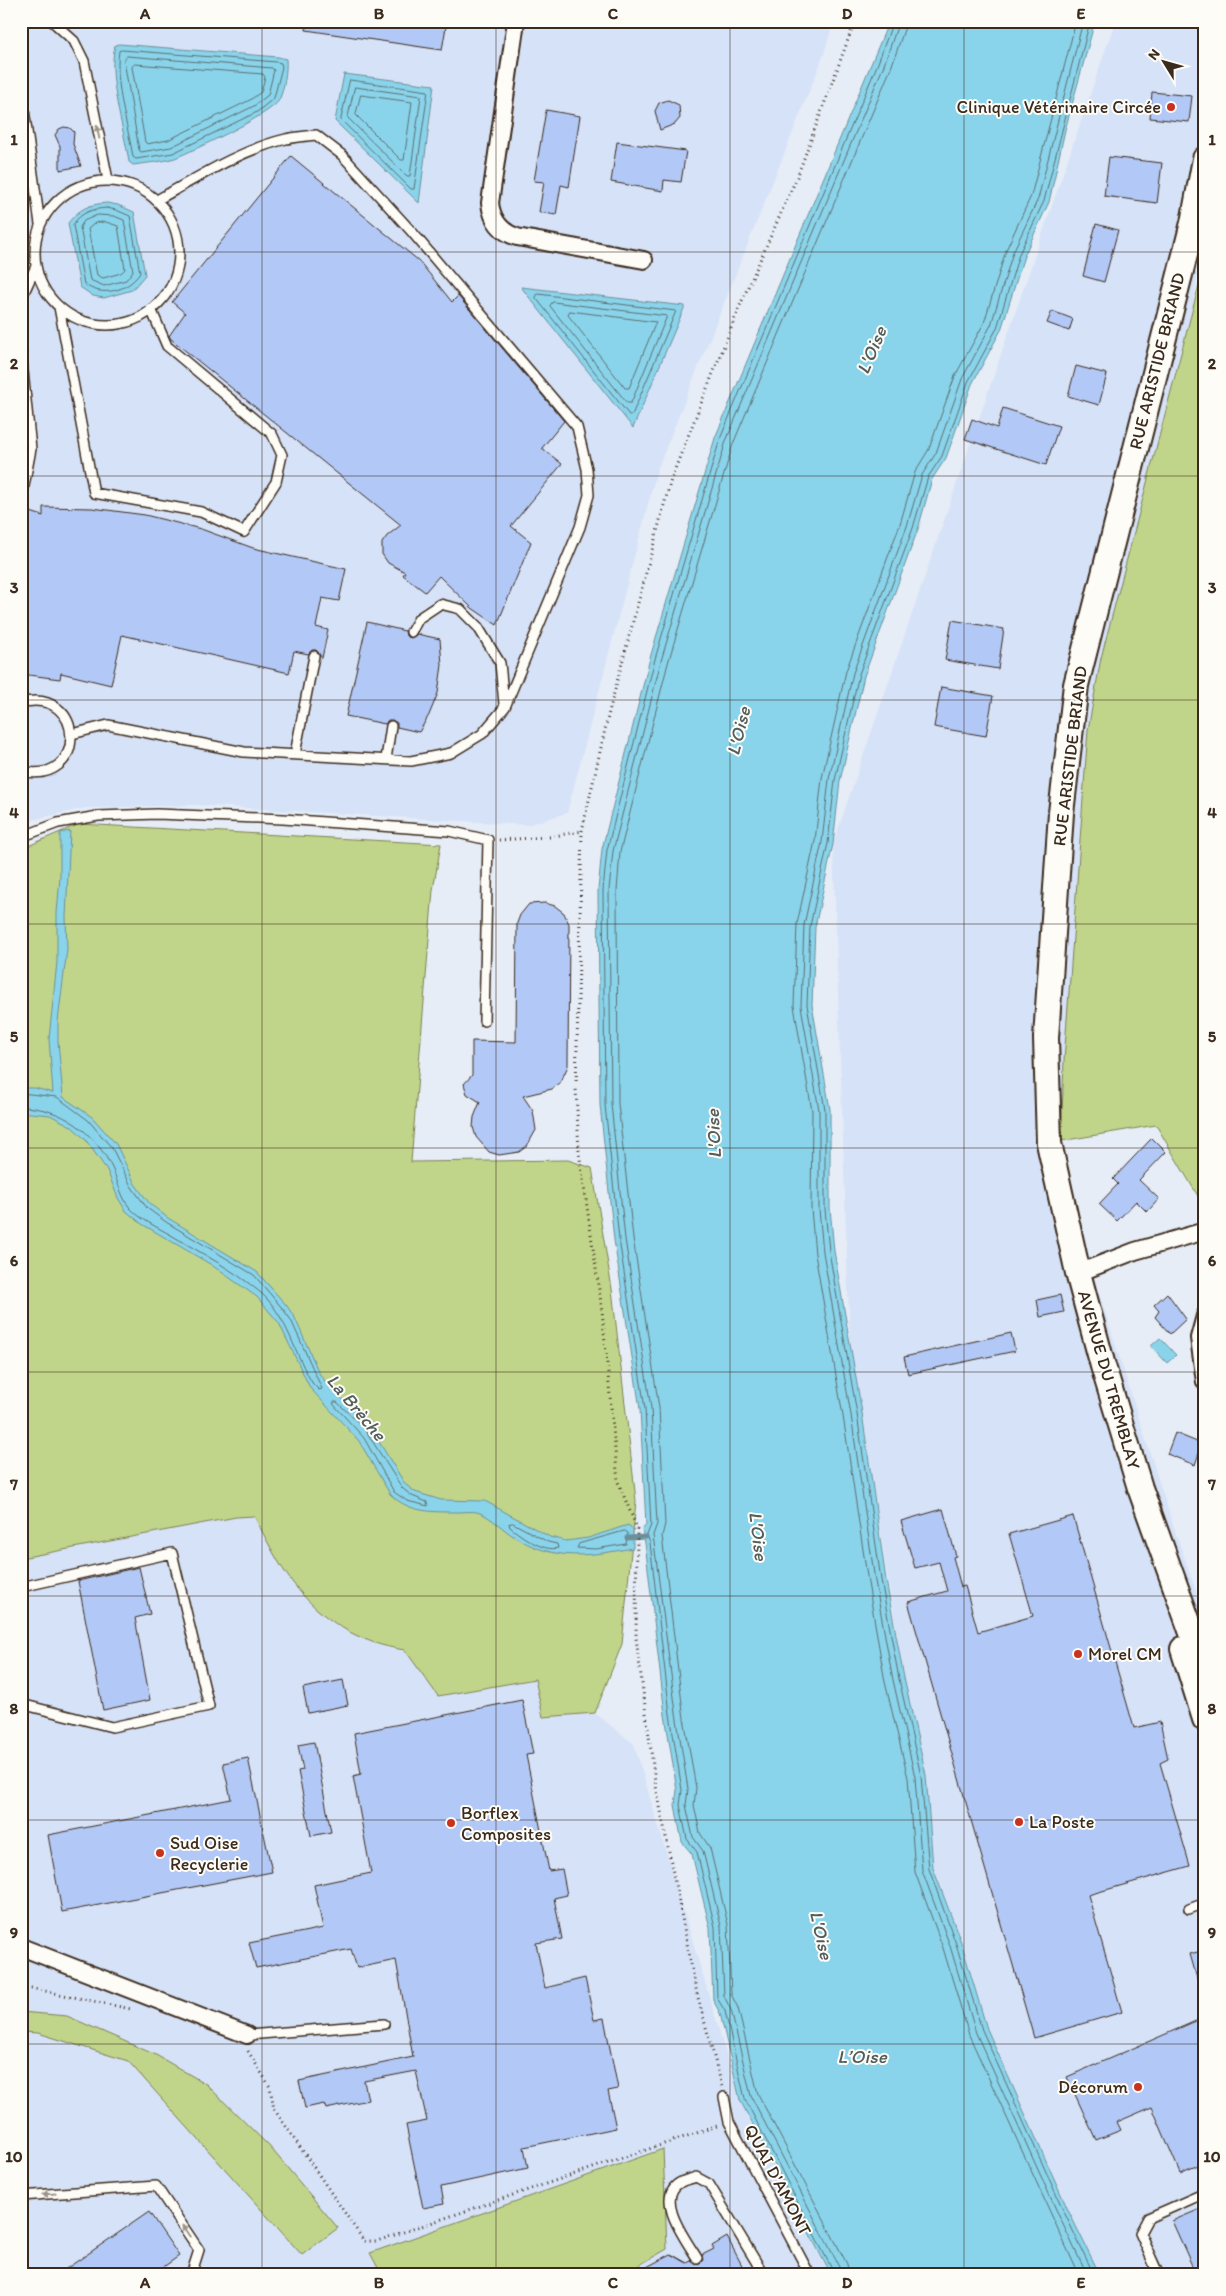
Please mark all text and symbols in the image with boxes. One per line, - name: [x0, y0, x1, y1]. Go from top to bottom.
- text: A: [139, 4, 151, 23]
- text: B: [374, 4, 385, 23]
- text: C: [608, 4, 619, 23]
- text: D: [842, 4, 853, 23]
- text: E: [1077, 4, 1086, 23]
- north arrow: [1138, 38, 1188, 88]
- text: N: [1144, 46, 1164, 63]
- place label: Clinique Vétérinaire Circée: [956, 96, 1161, 118]
- marker: Clinique Vétérinaire Circée: [1165, 101, 1177, 113]
- one-way arrow: [94, 125, 102, 140]
- text: 1: [10, 130, 18, 149]
- text: 1: [1208, 130, 1216, 149]
- street label: RUE ARISTIDE BRIAND: [1124, 270, 1190, 452]
- water label: L'Oise: [851, 322, 892, 377]
- text: 2: [10, 354, 19, 373]
- text: 2: [1208, 354, 1217, 373]
- text: 3: [10, 578, 19, 597]
- text: 3: [1208, 578, 1217, 597]
- street label: RUE ARISTIDE BRIAND: [1048, 664, 1092, 847]
- water label: L'Oise: [721, 703, 756, 758]
- text: 4: [9, 803, 19, 822]
- text: 4: [1207, 803, 1217, 822]
- text: 5: [10, 1027, 19, 1046]
- text: 5: [1208, 1027, 1217, 1046]
- water label: L'Oise: [701, 1108, 726, 1159]
- text: 6: [10, 1251, 19, 1270]
- text: 6: [1208, 1251, 1217, 1270]
- street label: AVENUE DU TREMBLAY: [1073, 1288, 1145, 1473]
- water label: La Brèche: [322, 1369, 392, 1446]
- text: 7: [9, 1475, 18, 1494]
- text: 7: [1207, 1475, 1216, 1494]
- water label: L'Oise: [744, 1510, 773, 1563]
- place label: Morel CM: [1088, 1643, 1162, 1665]
- marker: Morel CM: [1072, 1648, 1084, 1660]
- text: 8: [10, 1699, 19, 1718]
- text: 8: [1208, 1699, 1217, 1718]
- place label: Borflex Composites: [461, 1802, 551, 1845]
- place label: La Poste: [1029, 1811, 1094, 1833]
- marker: La Poste: [1013, 1816, 1025, 1828]
- marker: Borflex Composites: [445, 1817, 457, 1829]
- place label: Sud Oise Recyclerie: [170, 1832, 248, 1875]
- marker: Sud Oise Recyclerie: [154, 1847, 166, 1859]
- water label: L'Oise: [805, 1909, 838, 1963]
- text: 9: [10, 1923, 18, 1942]
- text: 9: [1208, 1923, 1216, 1942]
- water label: L’Oise: [837, 2045, 888, 2068]
- place label: Décorum: [1058, 2076, 1128, 2098]
- marker: Décorum: [1132, 2081, 1144, 2093]
- street label: QUAI D'AMONT: [739, 2121, 817, 2239]
- text: 10: [5, 2147, 23, 2166]
- text: 10: [1203, 2147, 1221, 2166]
- one-way arrow: [40, 2190, 56, 2198]
- one-way arrow: [182, 2224, 191, 2238]
- text: A: [139, 2273, 151, 2292]
- text: B: [374, 2273, 385, 2292]
- text: C: [608, 2273, 619, 2292]
- text: D: [842, 2273, 853, 2292]
- text: E: [1077, 2273, 1086, 2292]

